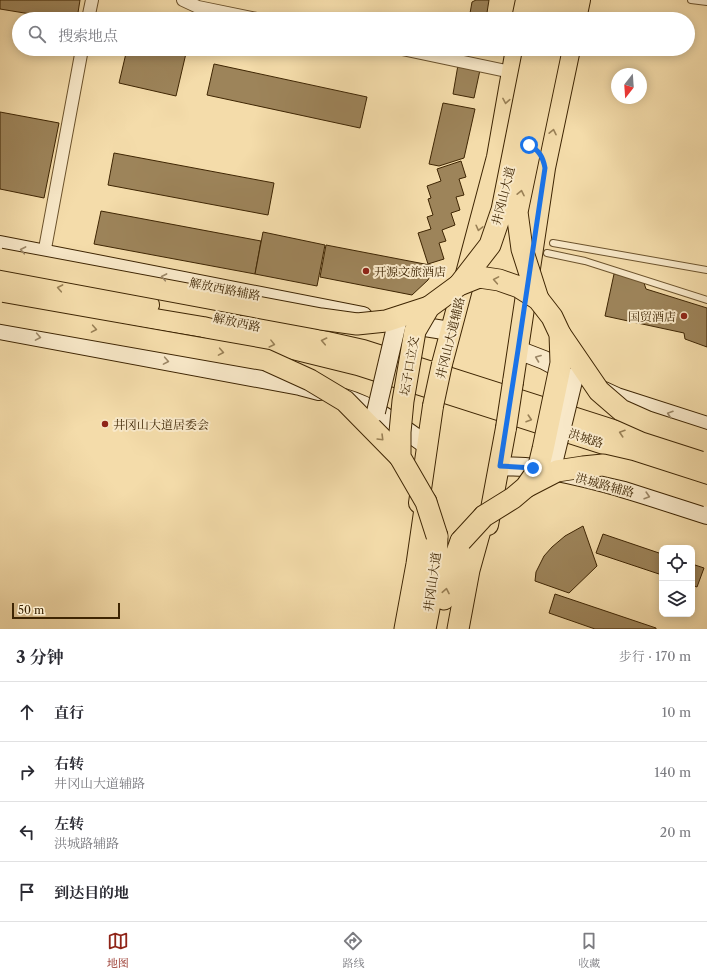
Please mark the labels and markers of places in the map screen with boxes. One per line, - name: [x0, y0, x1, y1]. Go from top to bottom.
- place label: 开源文旅酒店: [374, 264, 446, 279]
- marker: 开源文旅酒店: [361, 266, 371, 276]
- place label: 国贸酒店: [628, 309, 676, 324]
- marker: 国贸酒店: [679, 311, 689, 321]
- place label: 井冈山大道居委会: [113, 417, 209, 432]
- marker: 井冈山大道居委会: [100, 419, 110, 429]

